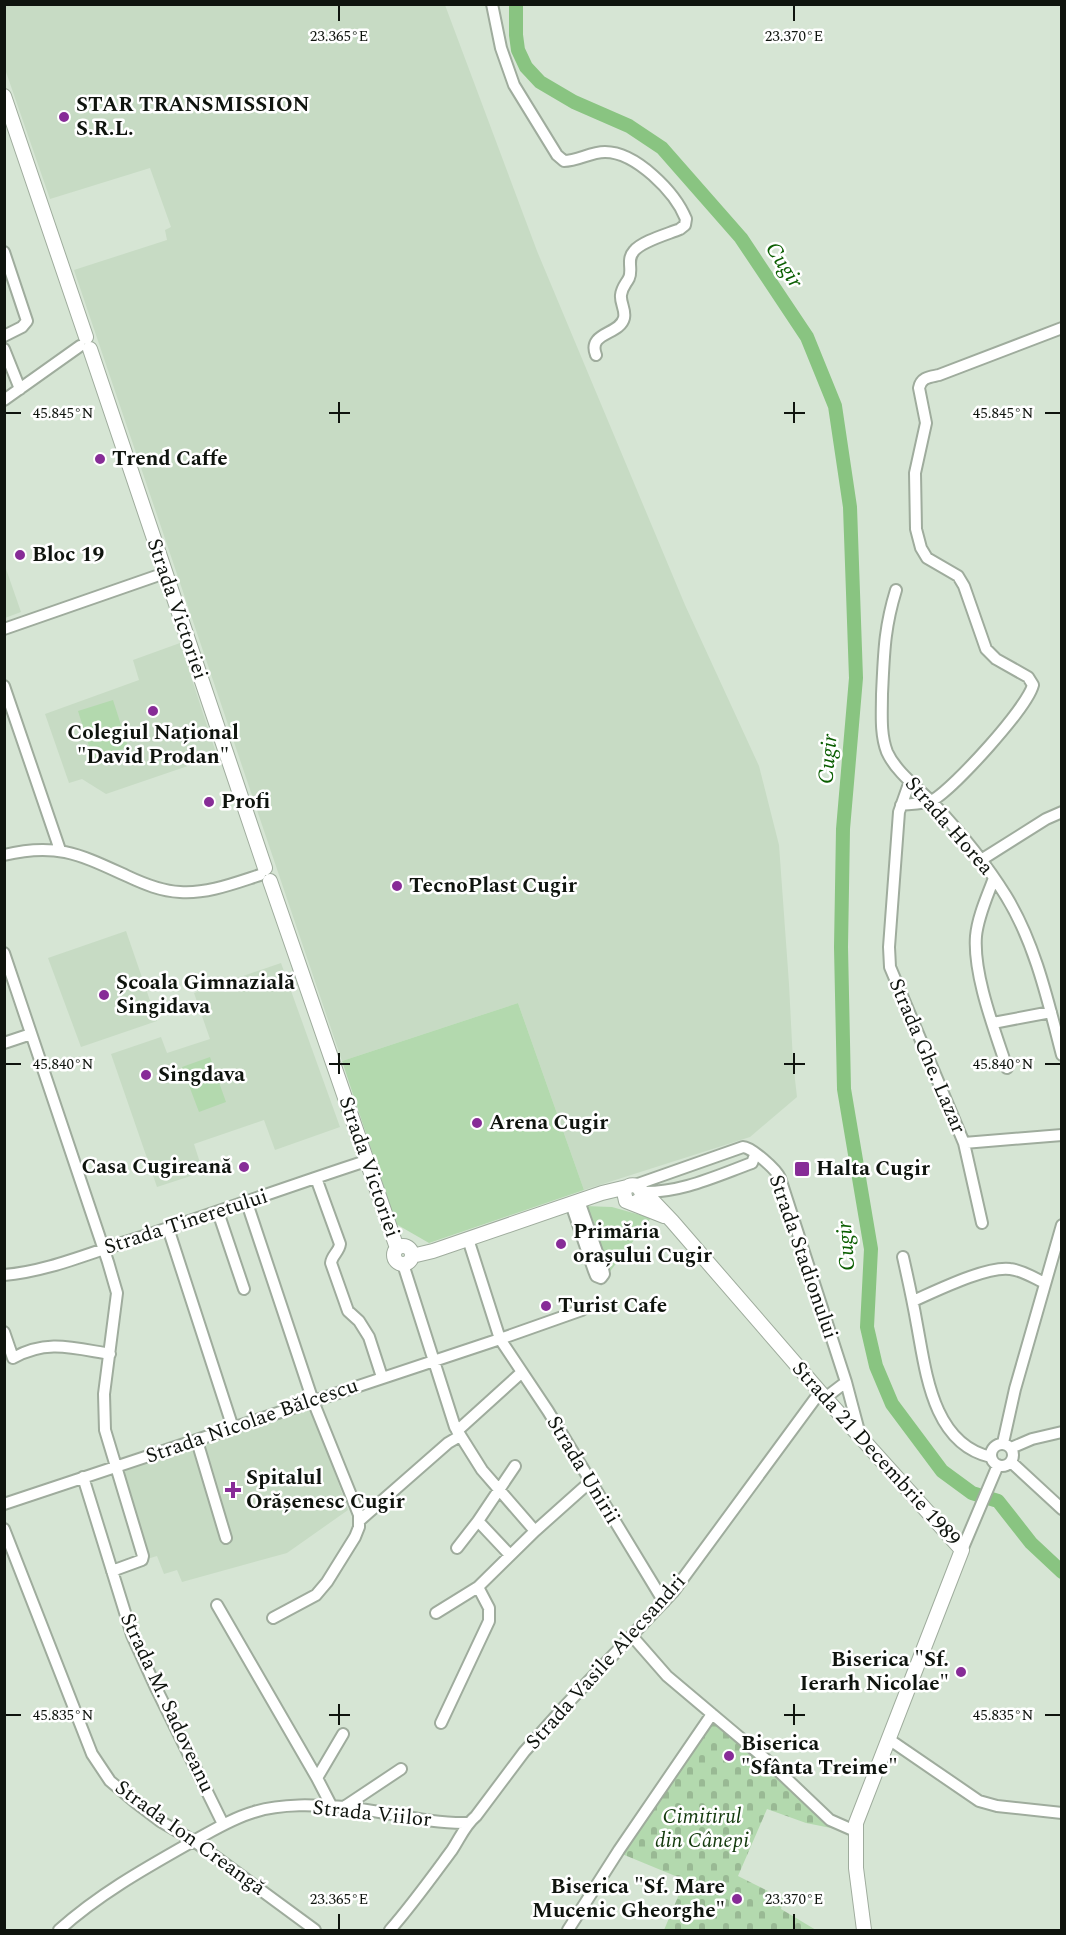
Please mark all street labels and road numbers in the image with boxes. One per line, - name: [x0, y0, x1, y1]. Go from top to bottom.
- street label: Strada Victoriei: [138, 534, 216, 684]
- street label: Strada Horea: [897, 769, 1002, 883]
- street label: Strada Ghe. Lazar: [880, 973, 974, 1139]
- street label: Strada Victoriei: [330, 1092, 408, 1242]
- street label: Strada Stadionului: [760, 1170, 846, 1344]
- street label: Strada Tineretului: [100, 1180, 272, 1264]
- street label: Strada 21 Decembrie 1989: [784, 1354, 968, 1554]
- street label: Strada Nicolae Bălcescu: [141, 1370, 363, 1472]
- street label: Strada Unirii: [538, 1410, 628, 1530]
- street label: Strada Vasile Alecsandri: [518, 1567, 694, 1757]
- street label: Strada M. Sadoveanu: [111, 1608, 223, 1798]
- street label: Strada Ion Creangă: [108, 1772, 273, 1904]
- street label: Strada Viilor: [311, 1792, 433, 1836]

